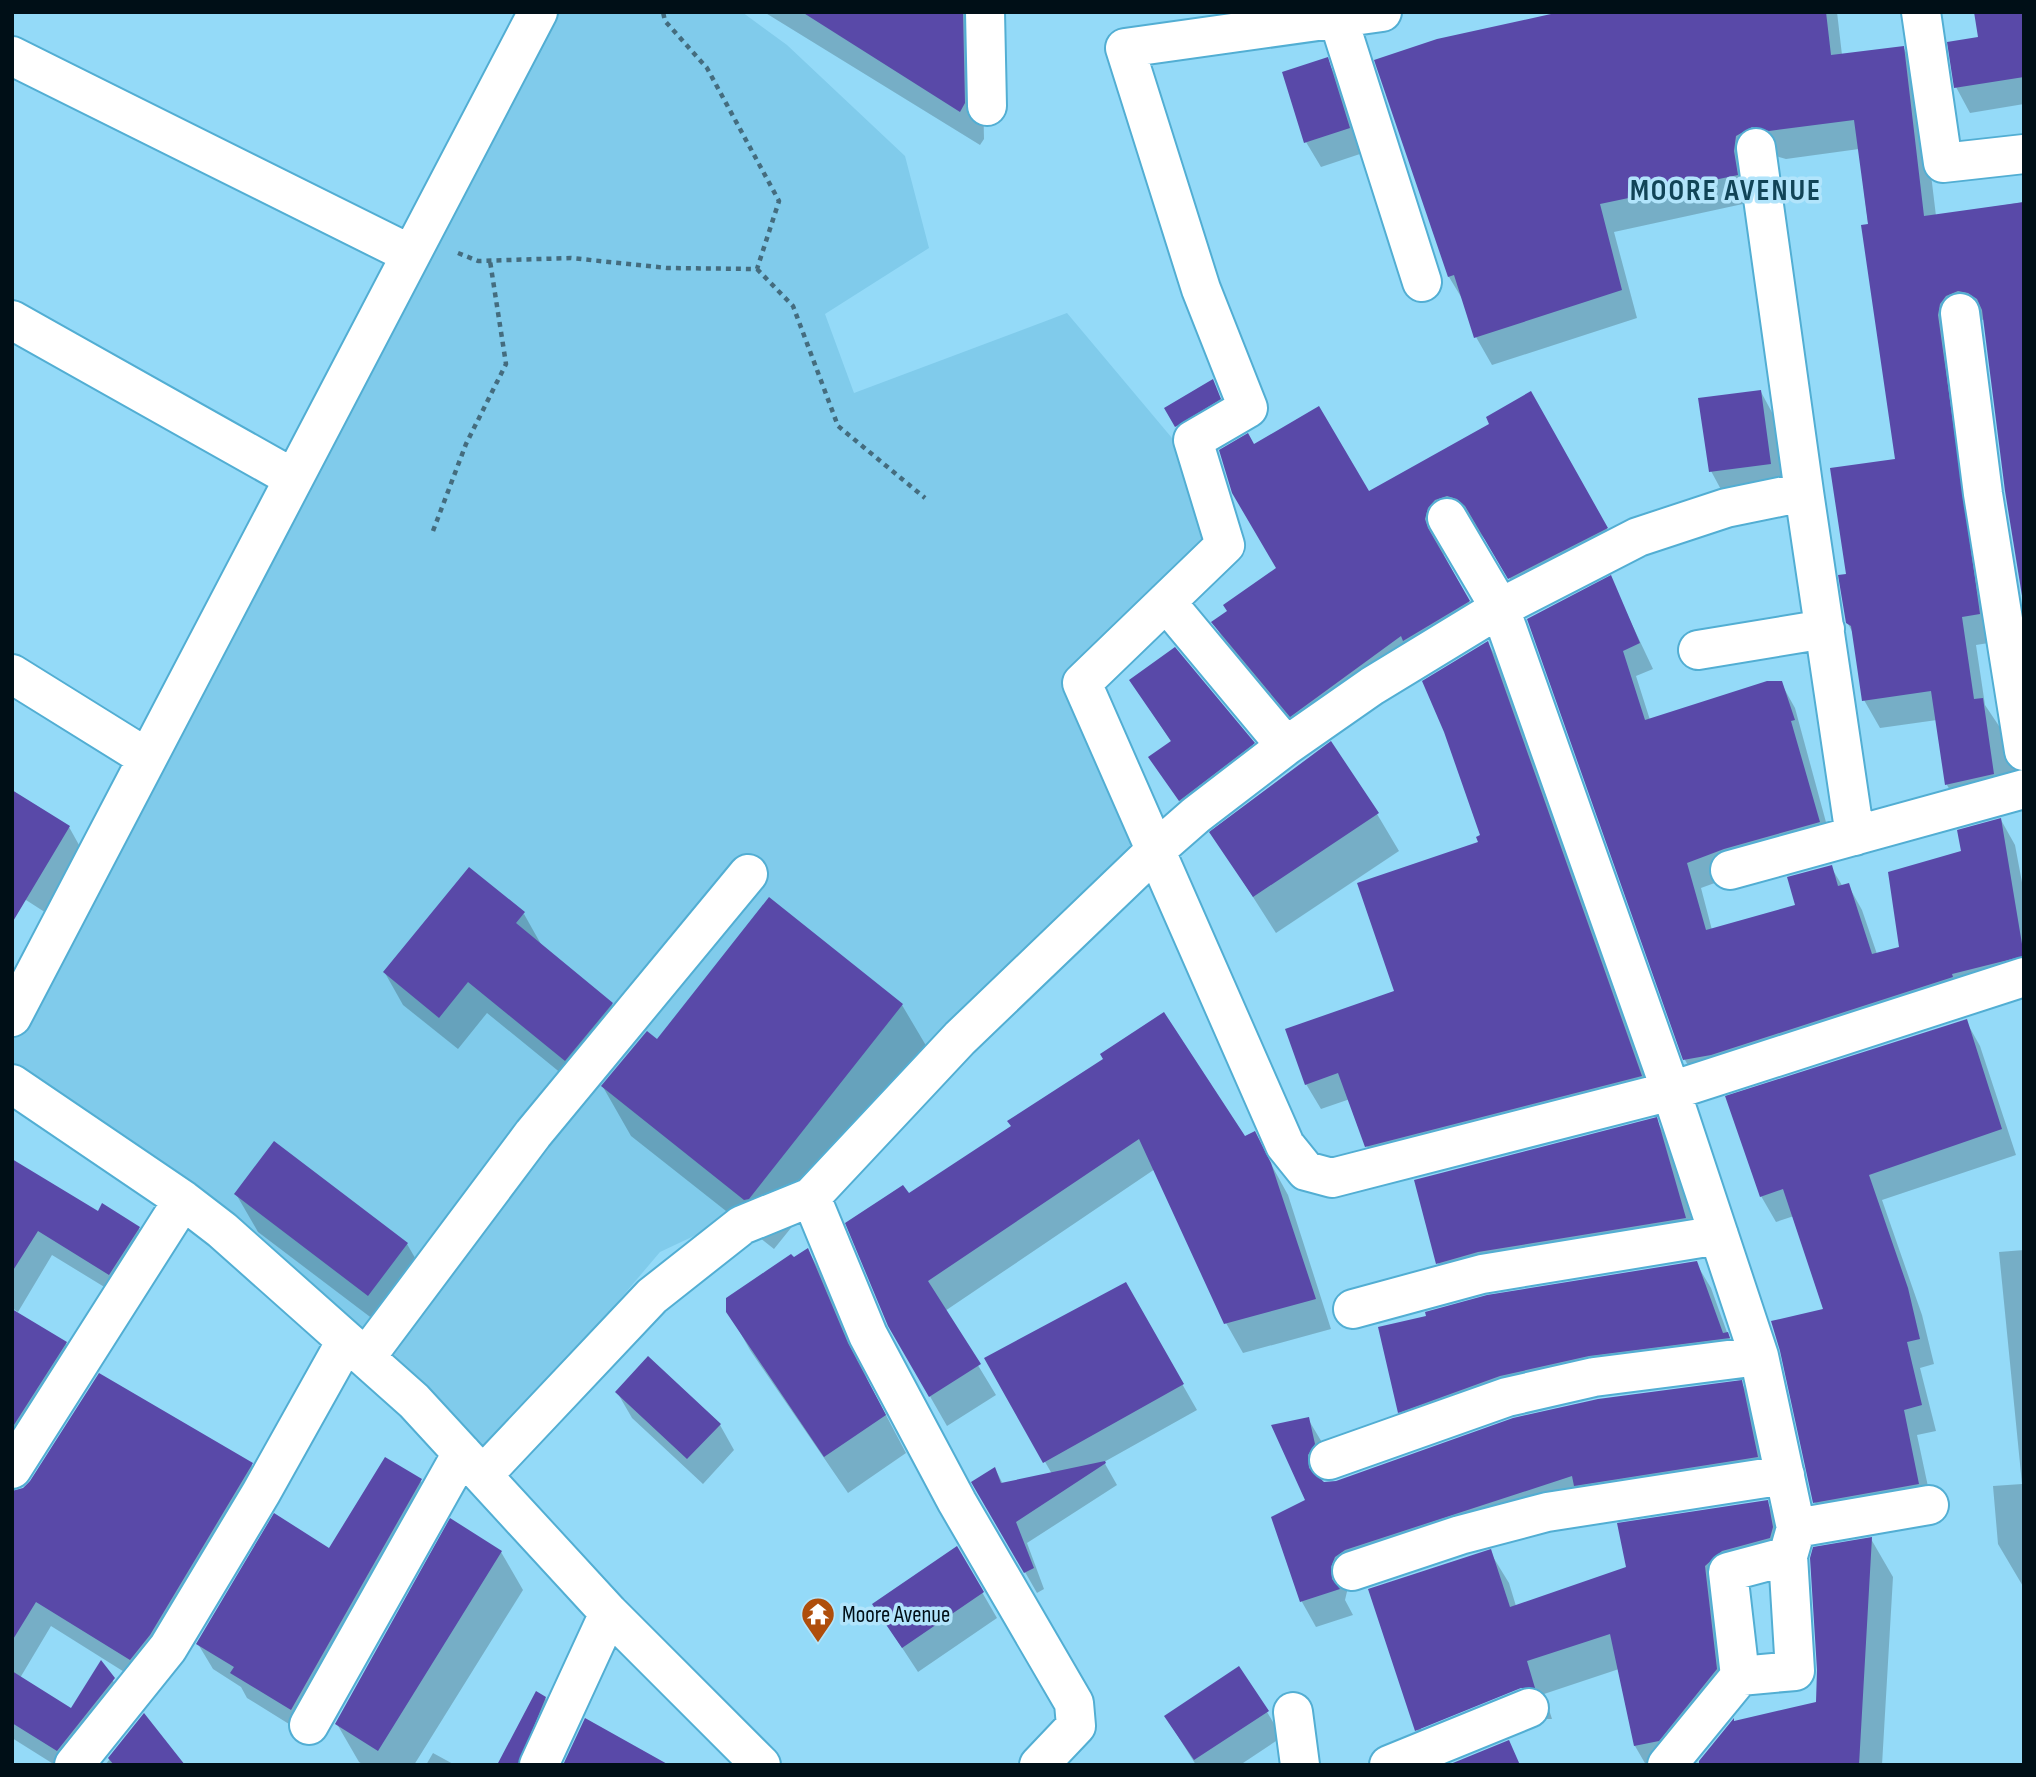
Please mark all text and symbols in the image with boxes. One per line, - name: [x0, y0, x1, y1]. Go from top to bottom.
- district label: MOORE AVENUE: [1630, 173, 1822, 209]
- temple icon: Moore Avenue: [799, 1595, 837, 1644]
- place label: Moore Avenue: [842, 1601, 950, 1629]

